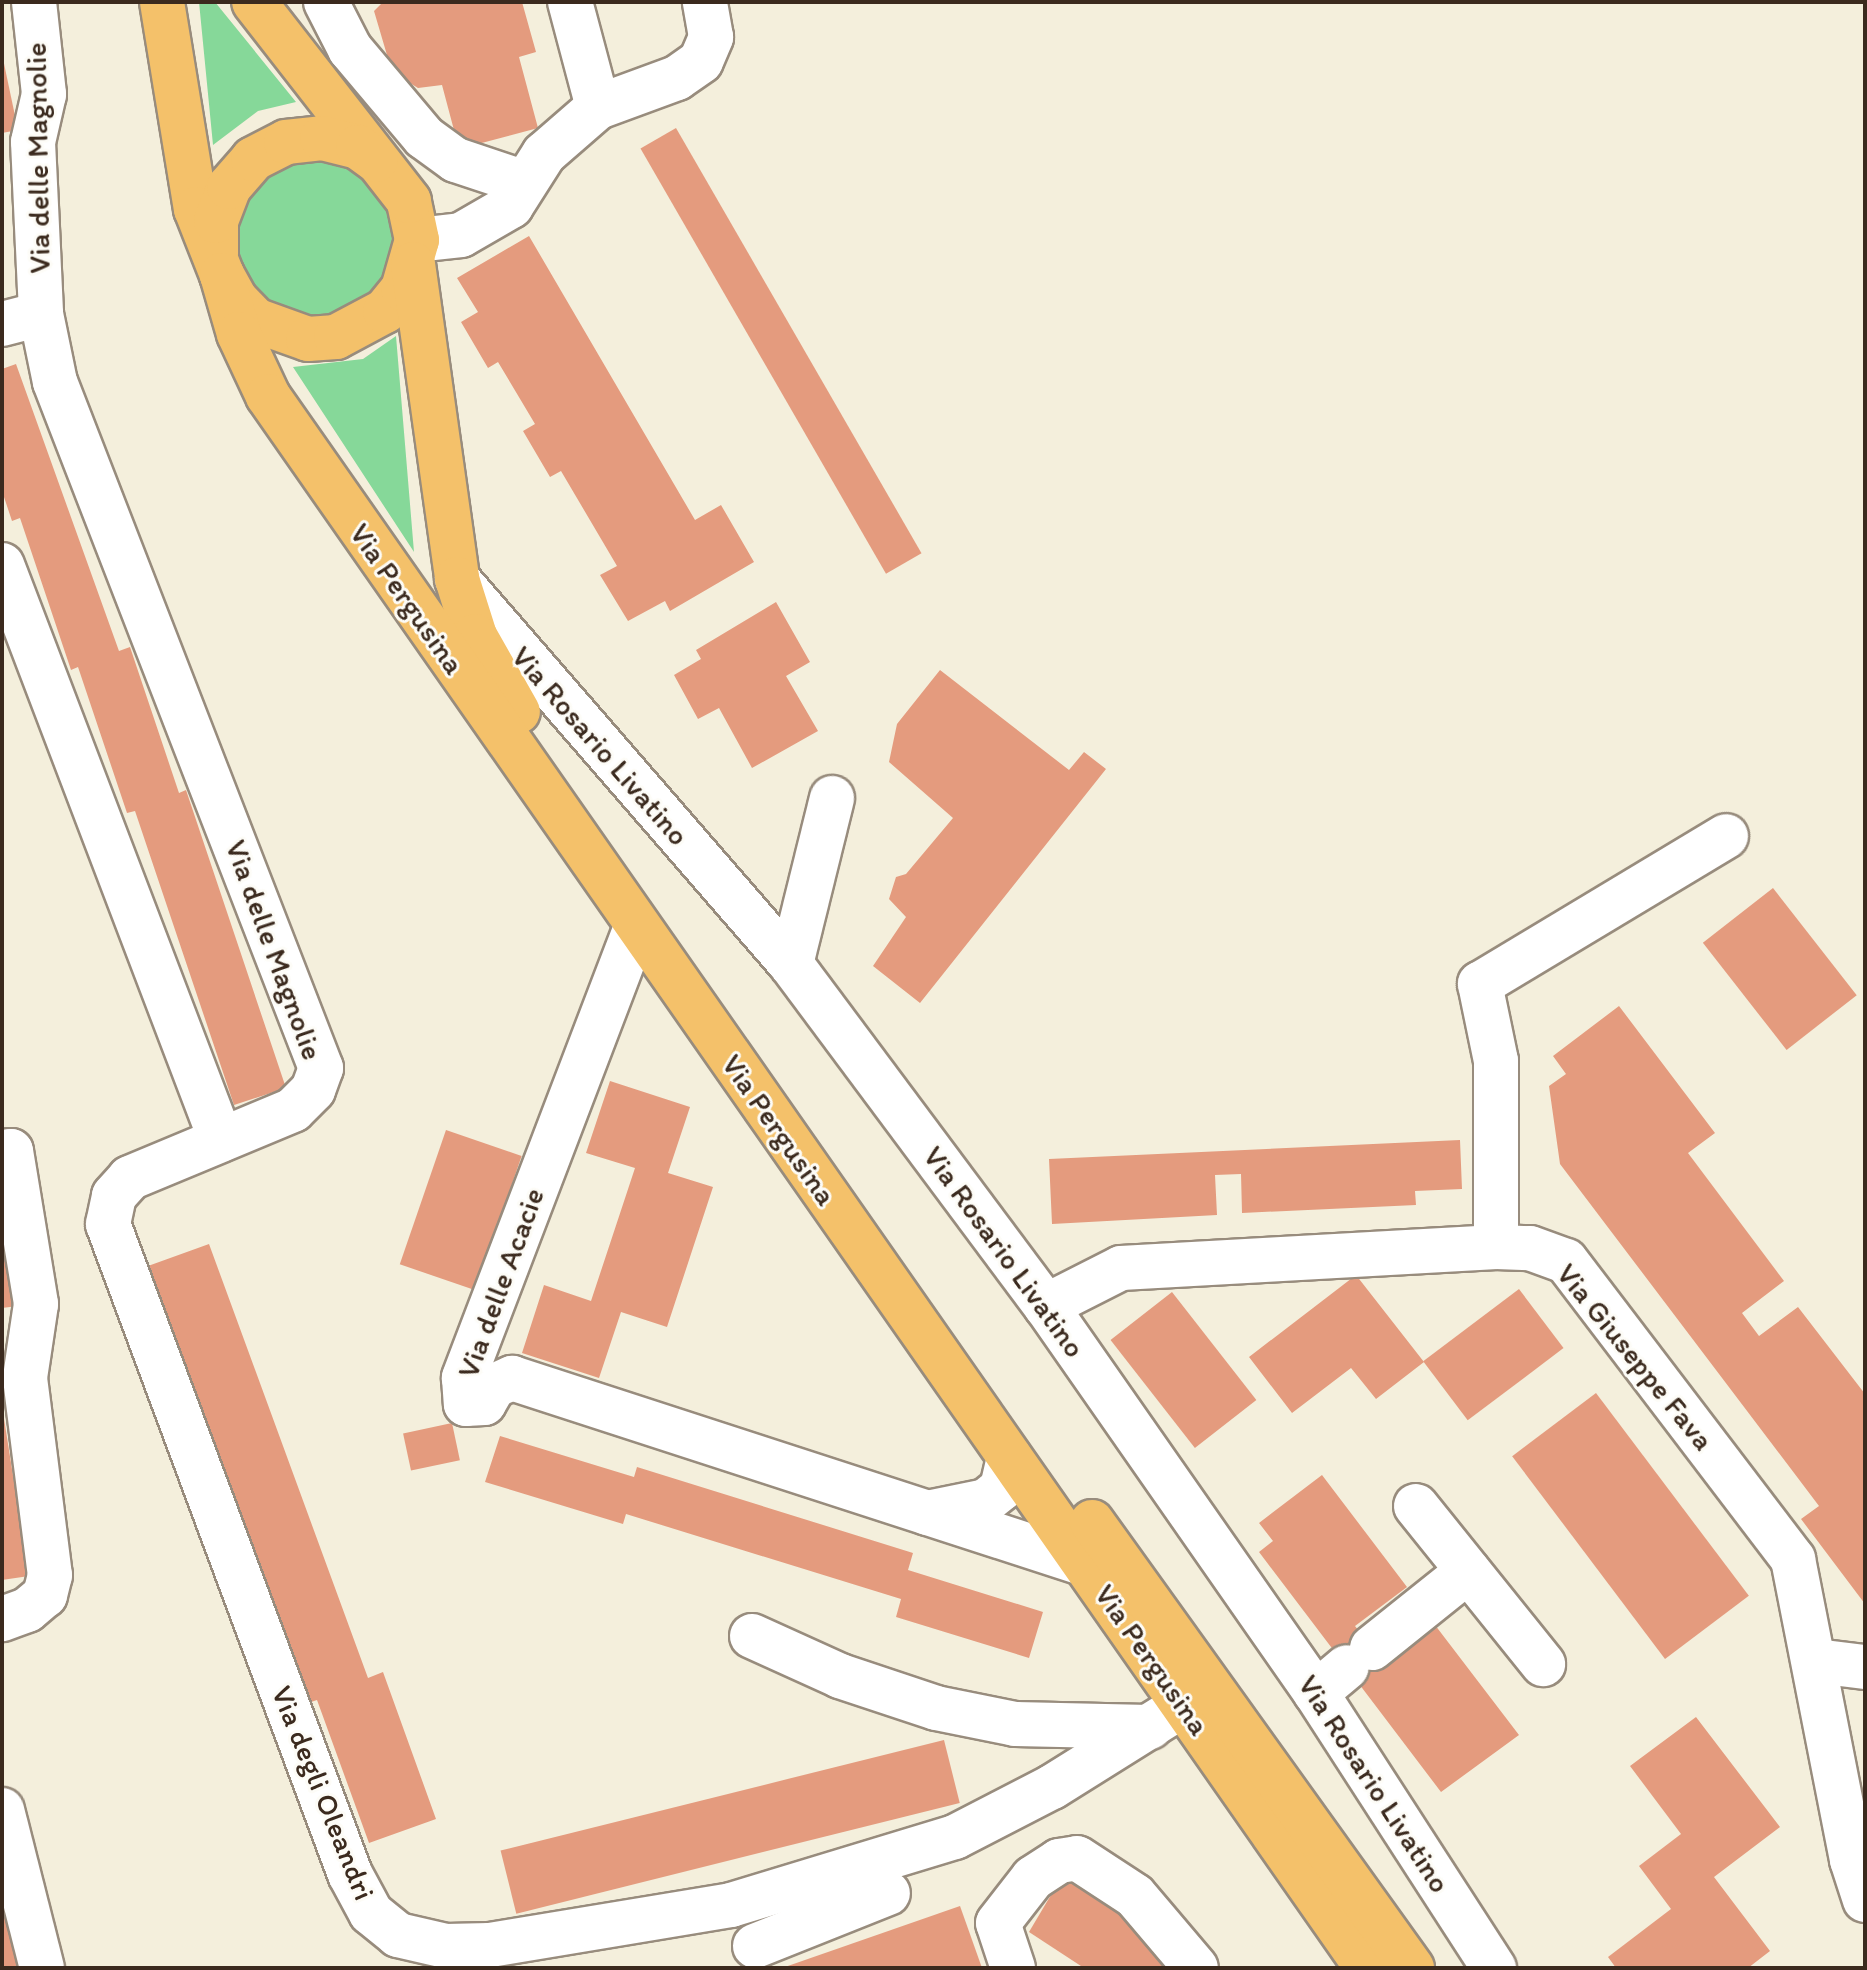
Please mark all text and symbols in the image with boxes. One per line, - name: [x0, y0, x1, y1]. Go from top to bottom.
- street label: Via delle Magnolie: [18, 42, 58, 274]
- street label: Via Pergusina: [342, 517, 472, 681]
- street label: Via Rosario Livatino: [504, 639, 696, 853]
- street label: Via delle Magnolie: [217, 835, 331, 1065]
- street label: Via Pergusina: [714, 1048, 844, 1212]
- street label: Via Rosario Livatino: [915, 1139, 1093, 1365]
- street label: Via delle Acacie: [450, 1183, 552, 1383]
- street label: Via Giuseppe Fava: [1549, 1256, 1721, 1458]
- street label: Via Pergusina: [1087, 1578, 1217, 1742]
- street label: Via Rosario Livatino: [1290, 1669, 1458, 1899]
- street label: Via degli Oleandri: [264, 1681, 382, 1905]

